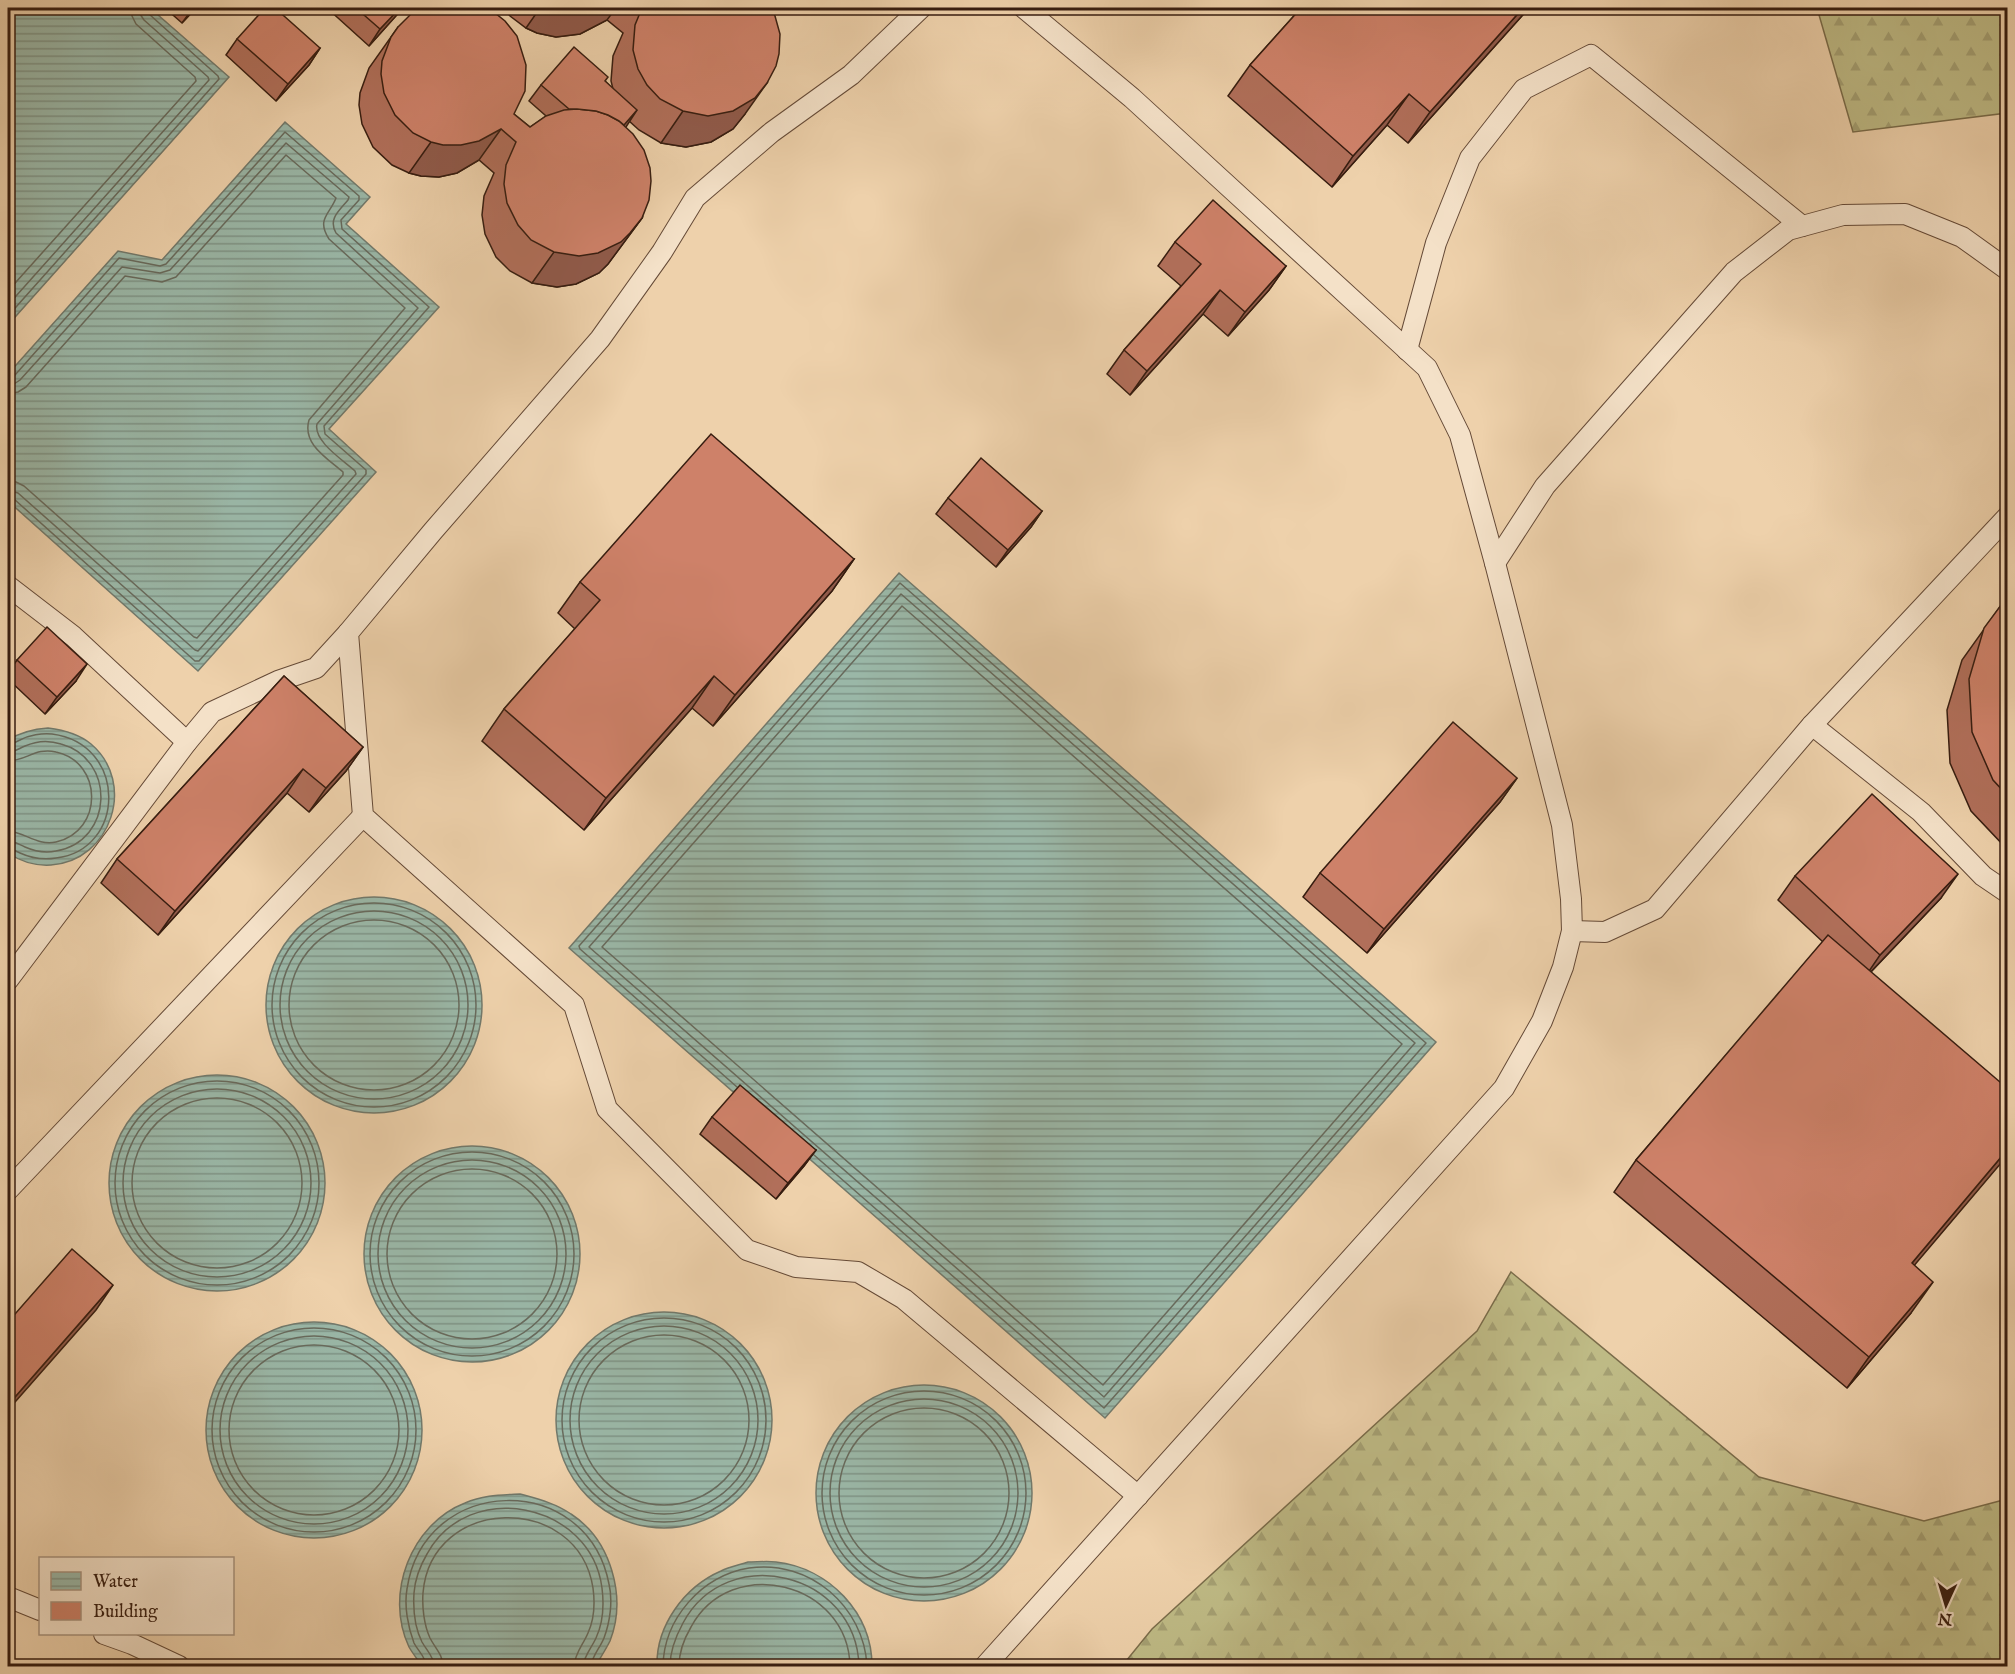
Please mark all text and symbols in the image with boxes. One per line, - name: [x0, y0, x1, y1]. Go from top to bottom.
- legend: [39, 1557, 234, 1635]
- text: Water: [93, 1571, 138, 1594]
- north arrow: [1916, 1575, 1976, 1635]
- text: Building: [93, 1601, 158, 1624]
- text: N: [1937, 1607, 1954, 1628]

